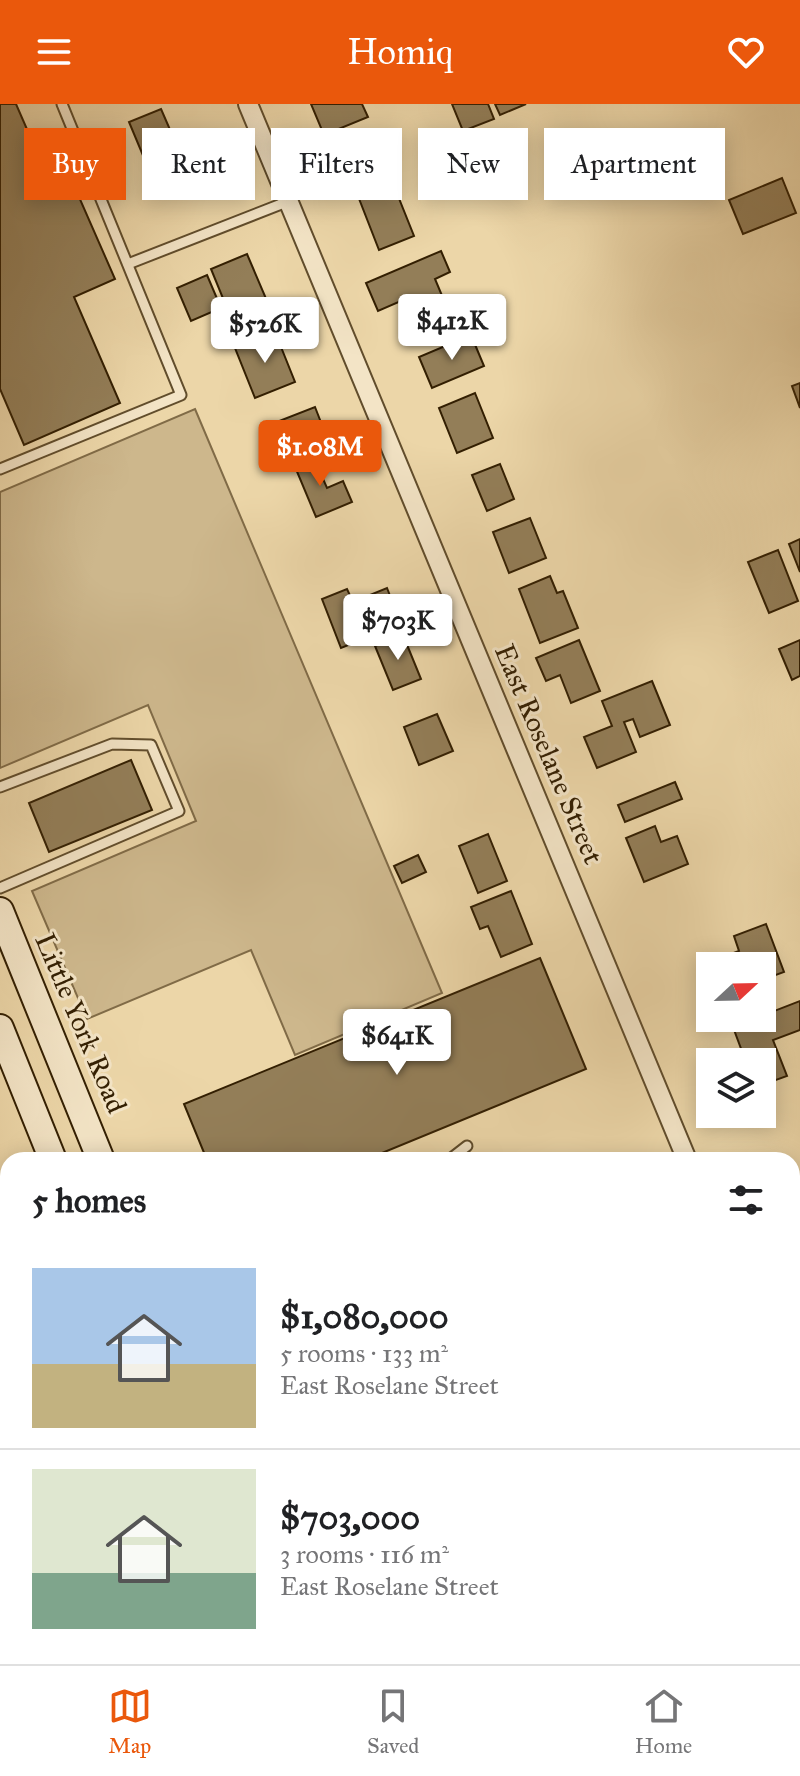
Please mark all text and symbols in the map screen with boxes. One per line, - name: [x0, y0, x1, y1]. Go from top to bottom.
- icon: menu: [32, 30, 76, 74]
- text: Homiq: [347, 30, 453, 74]
- icon: heart: [724, 30, 768, 74]
- chip: Buy: [24, 128, 126, 200]
- chip: Rent: [142, 128, 255, 200]
- chip: Filters: [271, 128, 402, 200]
- chip: New: [418, 128, 528, 200]
- chip: Apartment: [544, 128, 725, 200]
- pin: $412K: [396, 294, 508, 362]
- pin: $526K: [209, 297, 321, 365]
- text: $412K: [416, 304, 488, 336]
- text: $526K: [229, 307, 301, 339]
- pin: $1.08M: [255, 420, 385, 488]
- text: $1.08M: [276, 430, 364, 462]
- pin: $703K: [342, 594, 454, 662]
- text: $703K: [361, 604, 435, 636]
- street label: East Roselane Street: [487, 639, 611, 869]
- street label: Little York Road: [27, 928, 135, 1118]
- north arrow: [696, 952, 776, 1032]
- map controls: [696, 952, 776, 1128]
- pin: $641K: [341, 1009, 453, 1077]
- text: $641K: [361, 1019, 433, 1051]
- button: layers: [696, 1048, 776, 1128]
- icon: filters: [724, 1178, 768, 1222]
- text: 5 homes: [32, 1180, 146, 1221]
- text: $1,080,000: [280, 1296, 448, 1337]
- icon: home: [96, 1300, 192, 1396]
- text: 5 rooms · 133 m²: [280, 1337, 448, 1369]
- text: East Roselane Street: [280, 1369, 499, 1401]
- text: $703,000: [280, 1497, 420, 1538]
- icon: home: [96, 1501, 192, 1597]
- text: 3 rooms · 116 m²: [280, 1538, 449, 1570]
- text: East Roselane Street: [280, 1570, 499, 1602]
- tab: Map: [108, 1684, 152, 1759]
- tab: Saved: [367, 1684, 419, 1759]
- tab: Home: [635, 1684, 692, 1759]

